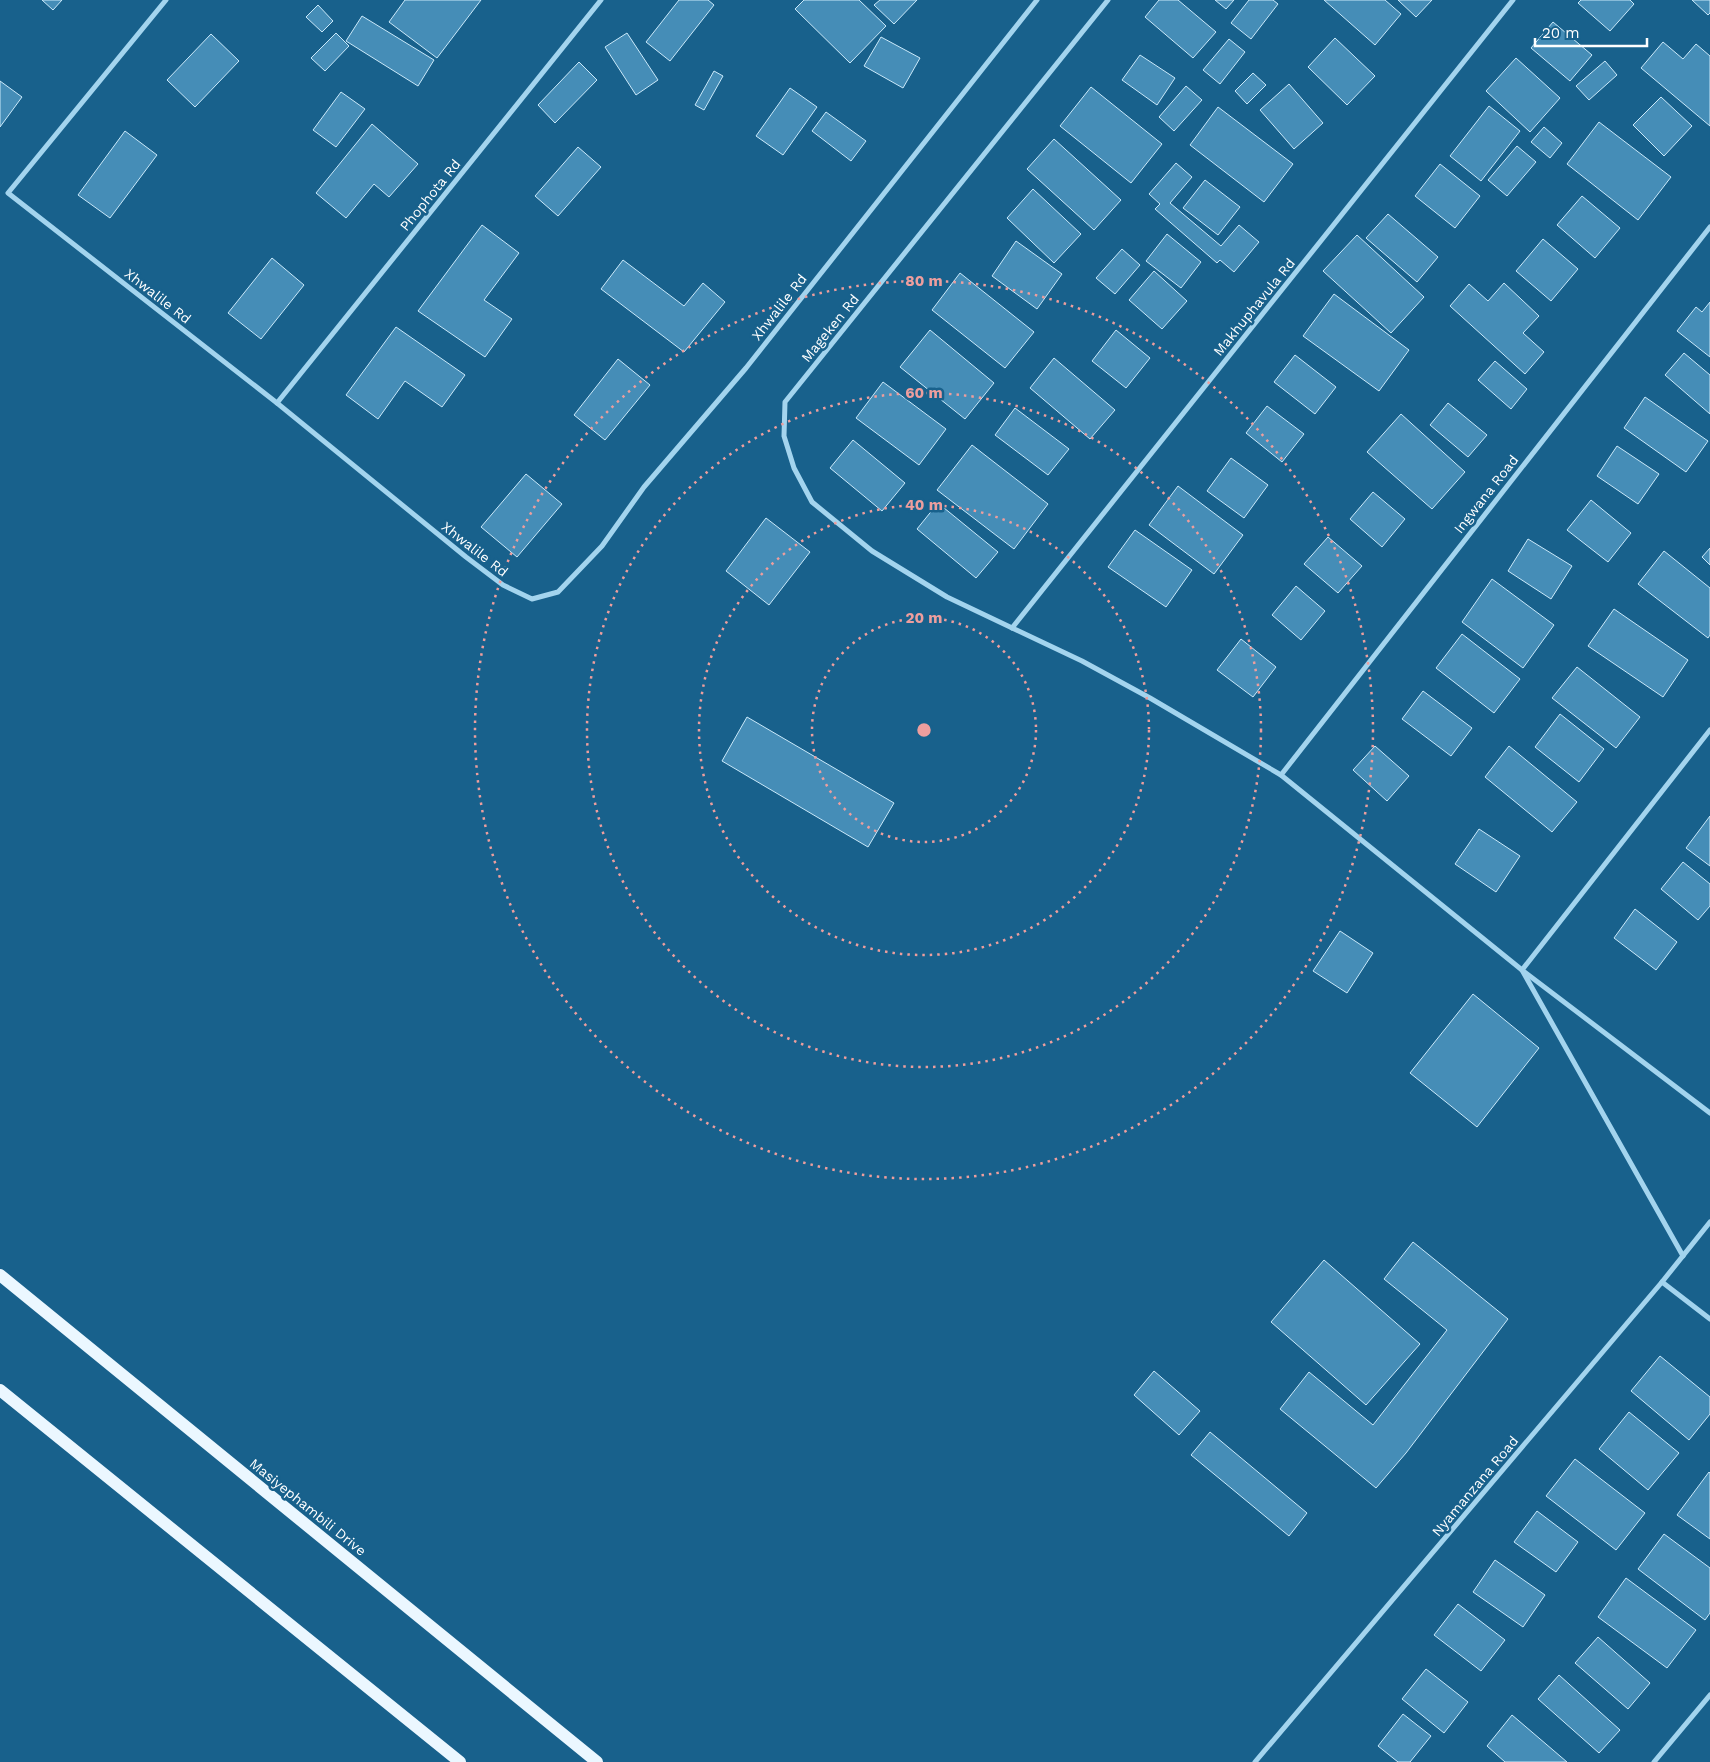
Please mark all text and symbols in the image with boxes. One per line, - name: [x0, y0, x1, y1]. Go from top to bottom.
- scale bar: [1535, 15, 1648, 47]
- text: 20 m: [1542, 24, 1580, 42]
- street label: Phophota Rd: [396, 156, 464, 234]
- street label: Makhuphavula Rd: [1210, 255, 1298, 359]
- street label: Xhwalile Rd: [122, 265, 194, 327]
- street label: Xhwalile Rd: [748, 271, 810, 343]
- text: 80 m: [905, 272, 943, 290]
- street label: Mageken Rd: [798, 291, 862, 365]
- text: 60 m: [905, 384, 943, 402]
- street label: Ingwana Road: [1451, 452, 1521, 536]
- text: 40 m: [905, 496, 943, 514]
- street label: Xhwalile Rd: [439, 518, 511, 580]
- text: 20 m: [905, 609, 943, 627]
- centre of rings: [915, 721, 933, 739]
- street label: Nyamanzana Road: [1428, 1433, 1522, 1539]
- street label: Masiyephambili Drive: [247, 1455, 369, 1559]

